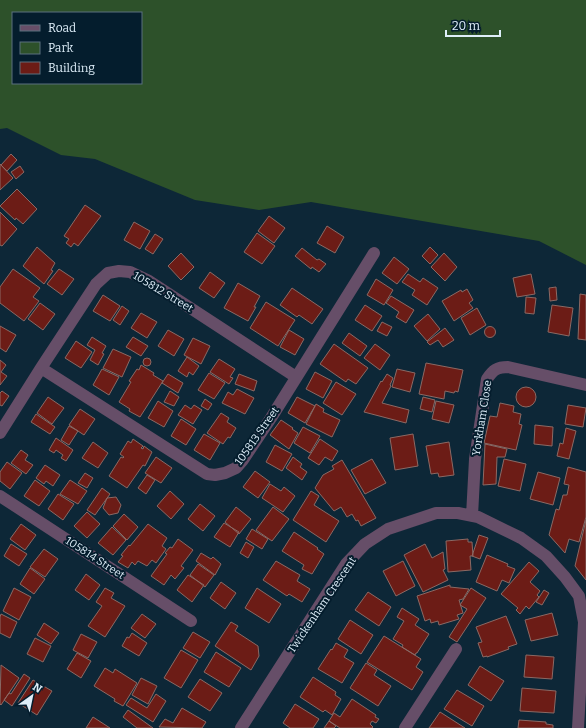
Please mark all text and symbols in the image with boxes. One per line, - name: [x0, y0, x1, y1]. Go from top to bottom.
- legend: [12, 12, 142, 84]
- scale bar: [446, 12, 500, 38]
- text: 20 m: [452, 19, 481, 33]
- text: Road: [48, 21, 76, 35]
- text: Park: [48, 41, 74, 55]
- text: Building: [48, 61, 95, 75]
- street label: 105812 Street: [131, 269, 195, 315]
- street label: Yorkham Close: [470, 379, 494, 457]
- street label: 105813 Street: [232, 404, 282, 468]
- street label: 105814 Street: [63, 534, 127, 582]
- street label: Twickenham Crescent: [285, 554, 359, 656]
- north arrow: [12, 676, 52, 716]
- text: N: [30, 680, 45, 696]

